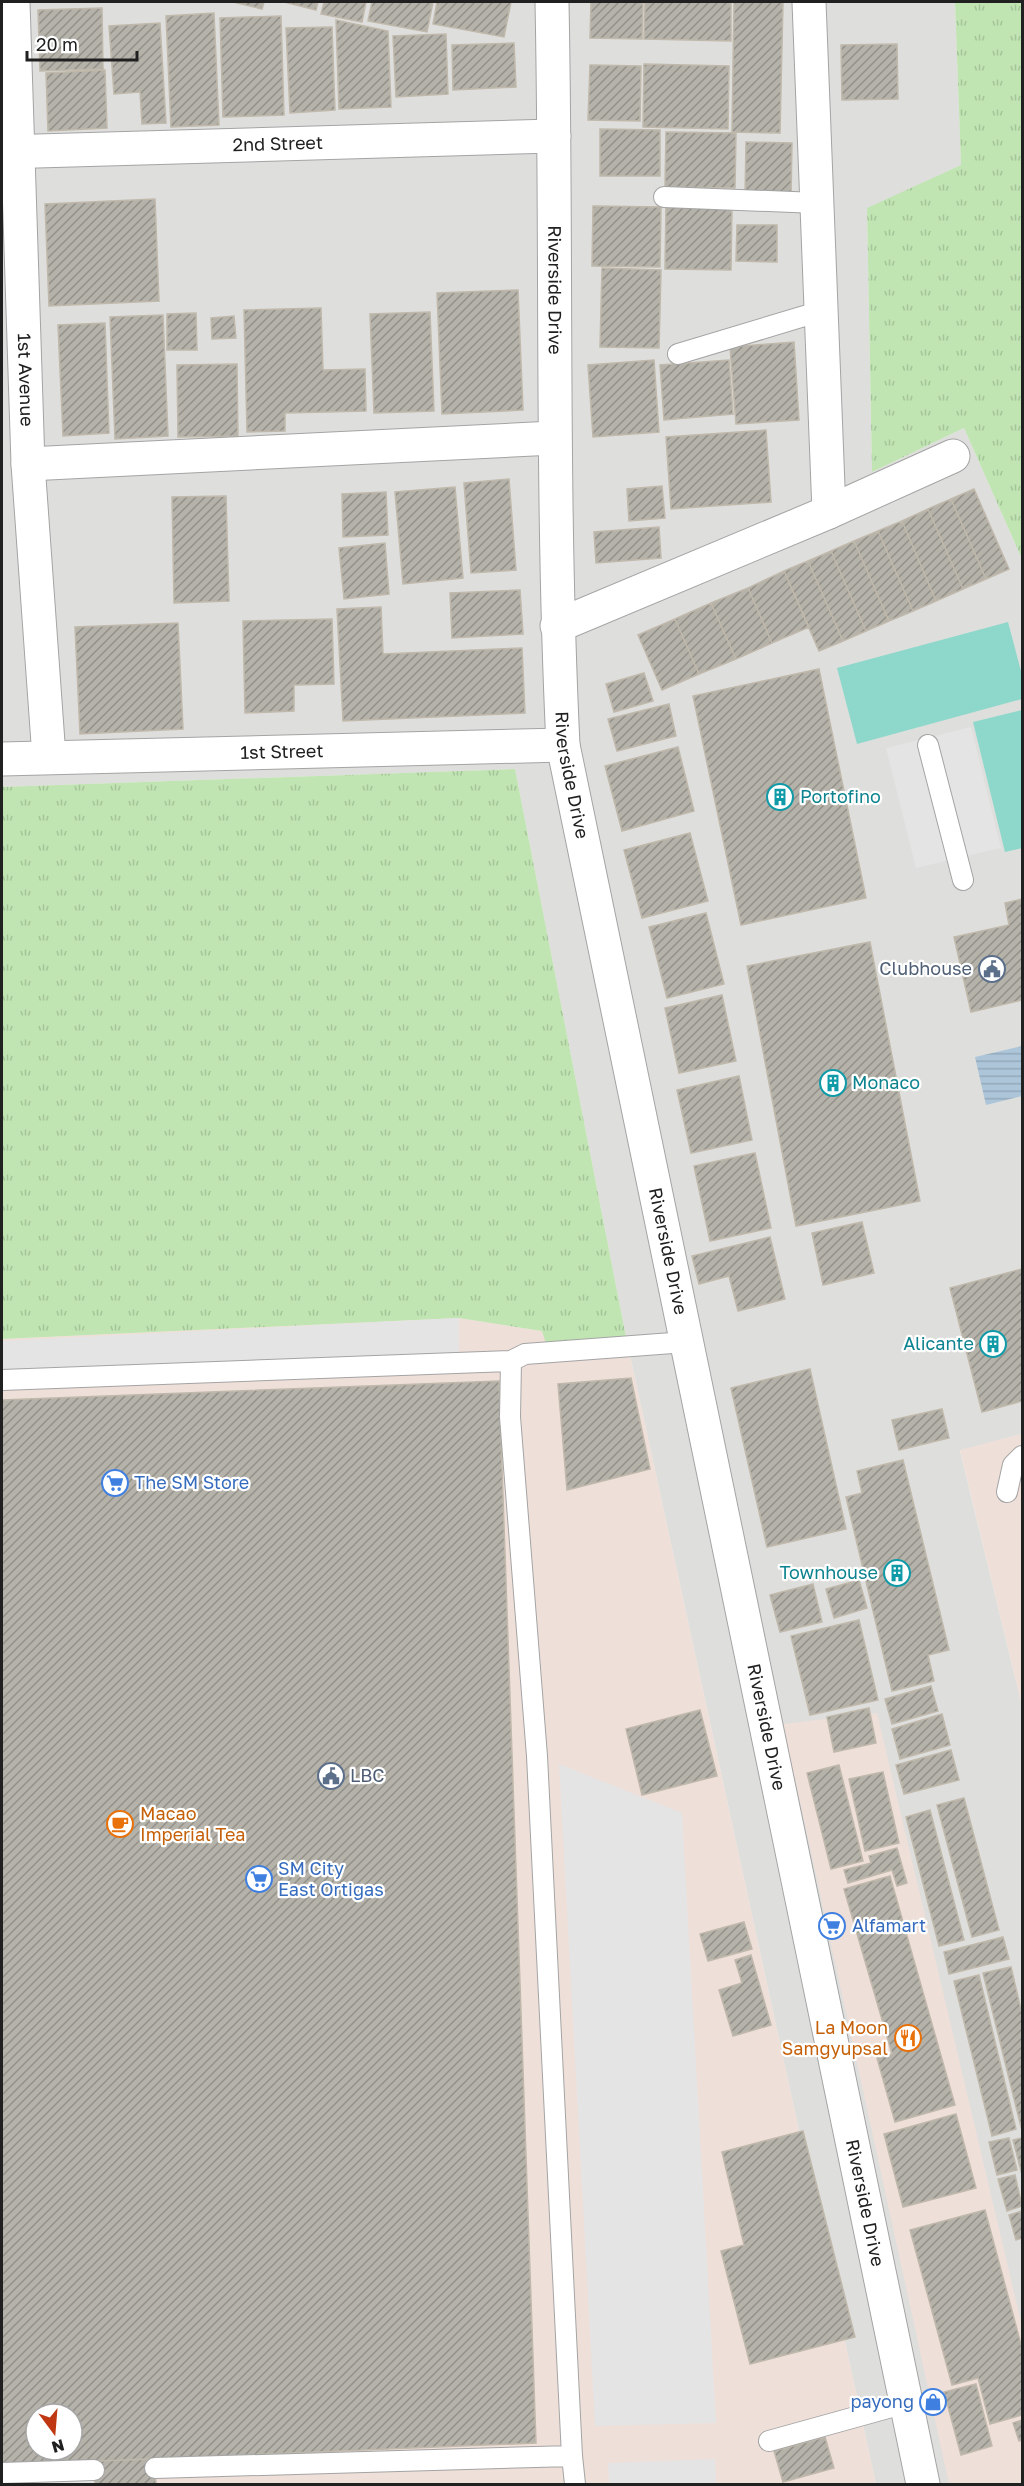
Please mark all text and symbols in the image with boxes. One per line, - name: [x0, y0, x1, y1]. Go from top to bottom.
- scale bar: [27, 24, 136, 62]
- text: 20 m: [36, 33, 78, 55]
- street label: 2nd Street: [232, 131, 323, 155]
- street label: Riverside Drive: [544, 225, 567, 355]
- street label: 1st Avenue: [14, 333, 39, 427]
- street label: Riverside Drive: [551, 711, 594, 841]
- street label: 1st Street: [240, 739, 324, 763]
- building icon: Portofino: [765, 782, 795, 812]
- place label: Portofino: [800, 785, 881, 807]
- public building icon: Clubhouse: [977, 954, 1007, 984]
- place label: Clubhouse: [879, 957, 972, 979]
- building icon: Monaco: [818, 1068, 848, 1098]
- place label: Monaco: [852, 1071, 920, 1093]
- street label: Riverside Drive: [645, 1185, 693, 1317]
- building icon: Alicante: [978, 1329, 1008, 1359]
- place label: Alicante: [903, 1332, 974, 1354]
- supermarket icon: The SM Store: [100, 1468, 130, 1498]
- place label: The SM Store: [134, 1471, 249, 1493]
- building icon: Townhouse: [882, 1558, 912, 1588]
- place label: Townhouse: [779, 1561, 878, 1583]
- street label: Riverside Drive: [743, 1661, 791, 1792]
- public building icon: LBC: [316, 1761, 346, 1791]
- place label: LBC: [350, 1764, 384, 1786]
- place label: Macao Imperial Tea: [140, 1802, 246, 1845]
- cafe icon: Macao Imperial Tea: [105, 1809, 135, 1839]
- place label: SM City East Ortigas: [278, 1857, 384, 1900]
- supermarket icon: SM City East Ortigas: [244, 1864, 274, 1894]
- supermarket icon: Alfamart: [817, 1911, 847, 1941]
- place label: Alfamart: [852, 1914, 926, 1936]
- place label: La Moon Samgyupsal: [782, 2016, 888, 2059]
- restaurant icon: La Moon Samgyupsal: [893, 2023, 923, 2053]
- street label: Riverside Drive: [842, 2137, 890, 2268]
- shop icon: payong: [918, 2387, 948, 2417]
- place label: payong: [850, 2390, 914, 2412]
- north arrow: [24, 2402, 84, 2462]
- text: N: [50, 2435, 67, 2458]

